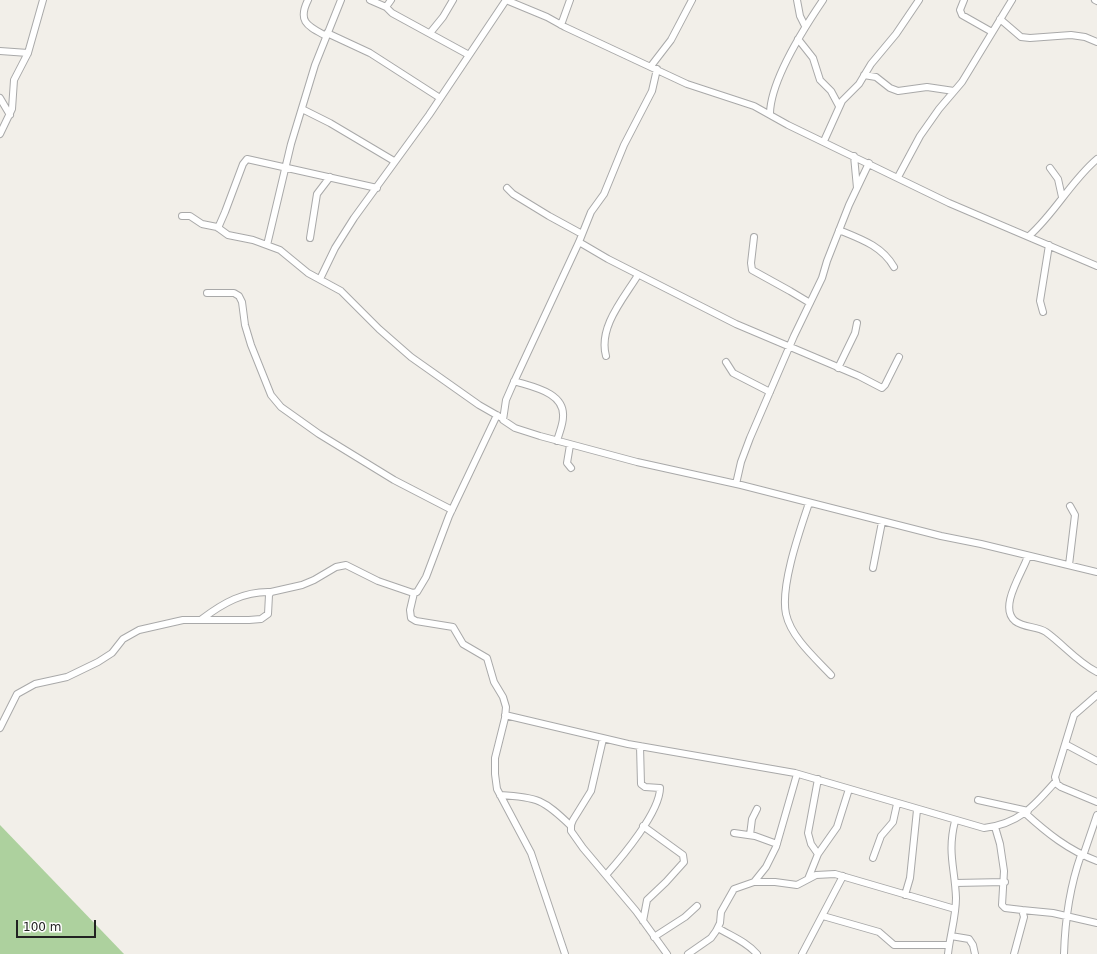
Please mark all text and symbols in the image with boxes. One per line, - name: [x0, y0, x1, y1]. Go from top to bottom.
- scale bar: [18, 912, 98, 938]
- text: 100 m: [23, 920, 61, 934]

